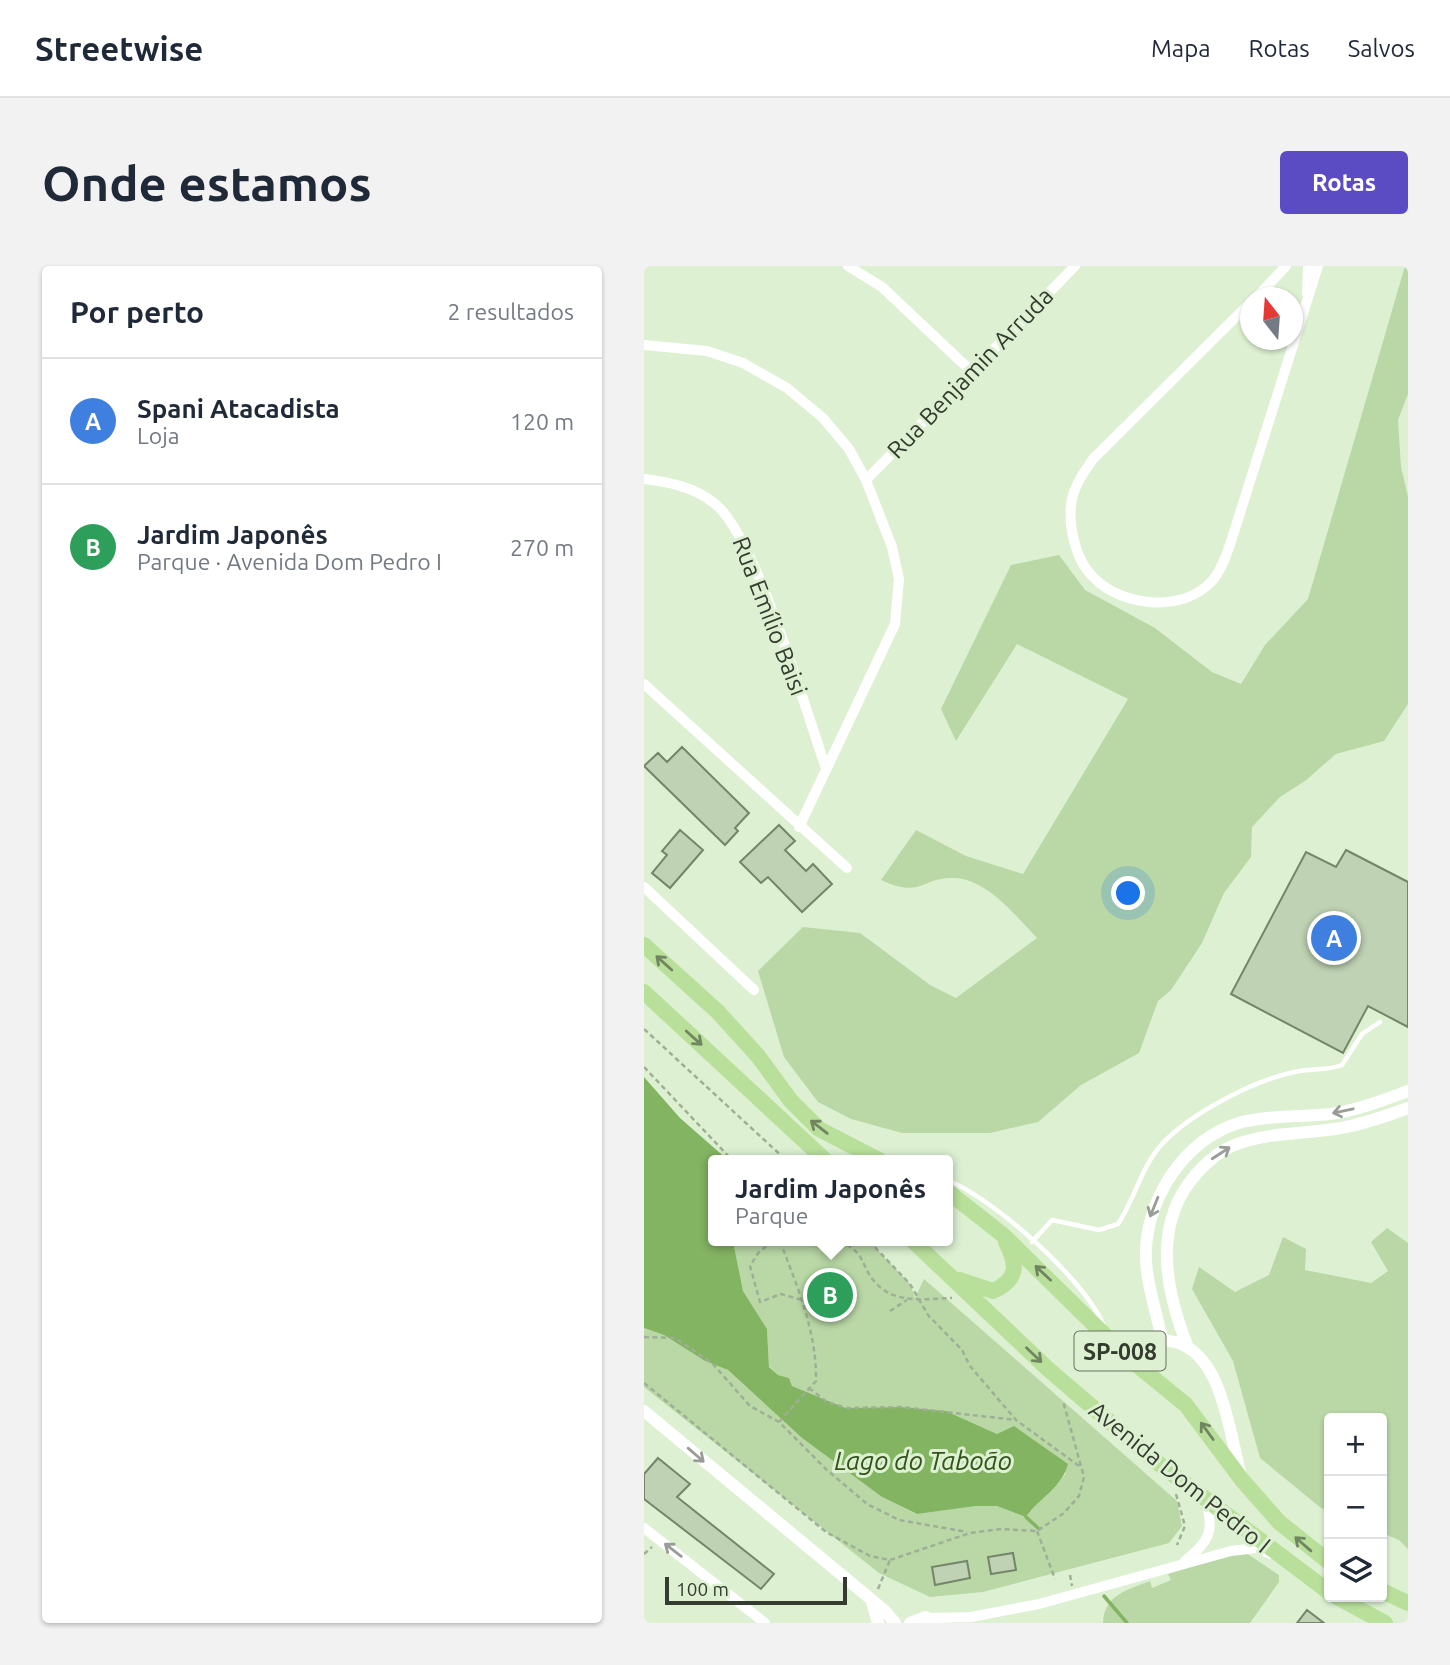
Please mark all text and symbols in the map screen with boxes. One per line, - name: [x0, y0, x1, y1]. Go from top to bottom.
- text: Streetwise: [35, 30, 203, 67]
- text: Mapa: [1151, 35, 1211, 62]
- text: Rotas: [1249, 35, 1310, 62]
- text: Salvos: [1348, 35, 1415, 62]
- button: Rotas: [1280, 151, 1408, 214]
- text: Onde estamos: [42, 155, 372, 210]
- street label: Rua Benjamin Arruda: [882, 282, 1058, 464]
- north arrow: [1240, 287, 1303, 350]
- text: Por perto: [70, 295, 204, 329]
- text: 2 resultados: [448, 299, 574, 324]
- text: Spani Atacadista: [137, 394, 340, 423]
- text: A: [85, 409, 101, 434]
- text: 120 m: [510, 409, 574, 434]
- text: Loja: [137, 423, 180, 448]
- text: Jardim Japonês: [137, 520, 328, 549]
- street label: Rua Emílio Baisi: [727, 533, 813, 699]
- text: B: [85, 535, 101, 560]
- text: 270 m: [510, 535, 574, 560]
- text: Parque · Avenida Dom Pedro I: [137, 549, 442, 574]
- your location: [1111, 876, 1145, 910]
- pin: A: [1311, 912, 1357, 964]
- one-way arrow: [656, 954, 673, 971]
- one-way arrow: [685, 1030, 702, 1047]
- one-way arrow: [1332, 1105, 1355, 1119]
- one-way arrow: [811, 1120, 829, 1135]
- one-way arrow: [1211, 1145, 1231, 1159]
- popup: [708, 1155, 953, 1246]
- text: Jardim Japonês: [735, 1174, 926, 1203]
- one-way arrow: [1147, 1195, 1160, 1217]
- text: Parque: [735, 1203, 808, 1228]
- one-way arrow: [1035, 1265, 1052, 1282]
- pin: B: [807, 1269, 853, 1321]
- road number: SP-008: [1074, 1332, 1166, 1370]
- one-way arrow: [1025, 1347, 1043, 1363]
- street label: Avenida Dom Pedro I: [1084, 1396, 1276, 1558]
- map controls: [1324, 1413, 1387, 1602]
- button: +: [1324, 1413, 1387, 1476]
- one-way arrow: [1200, 1422, 1214, 1441]
- water label: Lago do Taboão: [834, 1446, 1012, 1475]
- one-way arrow: [687, 1447, 705, 1463]
- button: −: [1324, 1476, 1387, 1539]
- one-way arrow: [1295, 1536, 1313, 1552]
- button: layers: [1324, 1539, 1387, 1602]
- one-way arrow: [664, 1543, 682, 1558]
- scale bar: [665, 1574, 847, 1606]
- text: 100 m: [676, 1578, 729, 1600]

